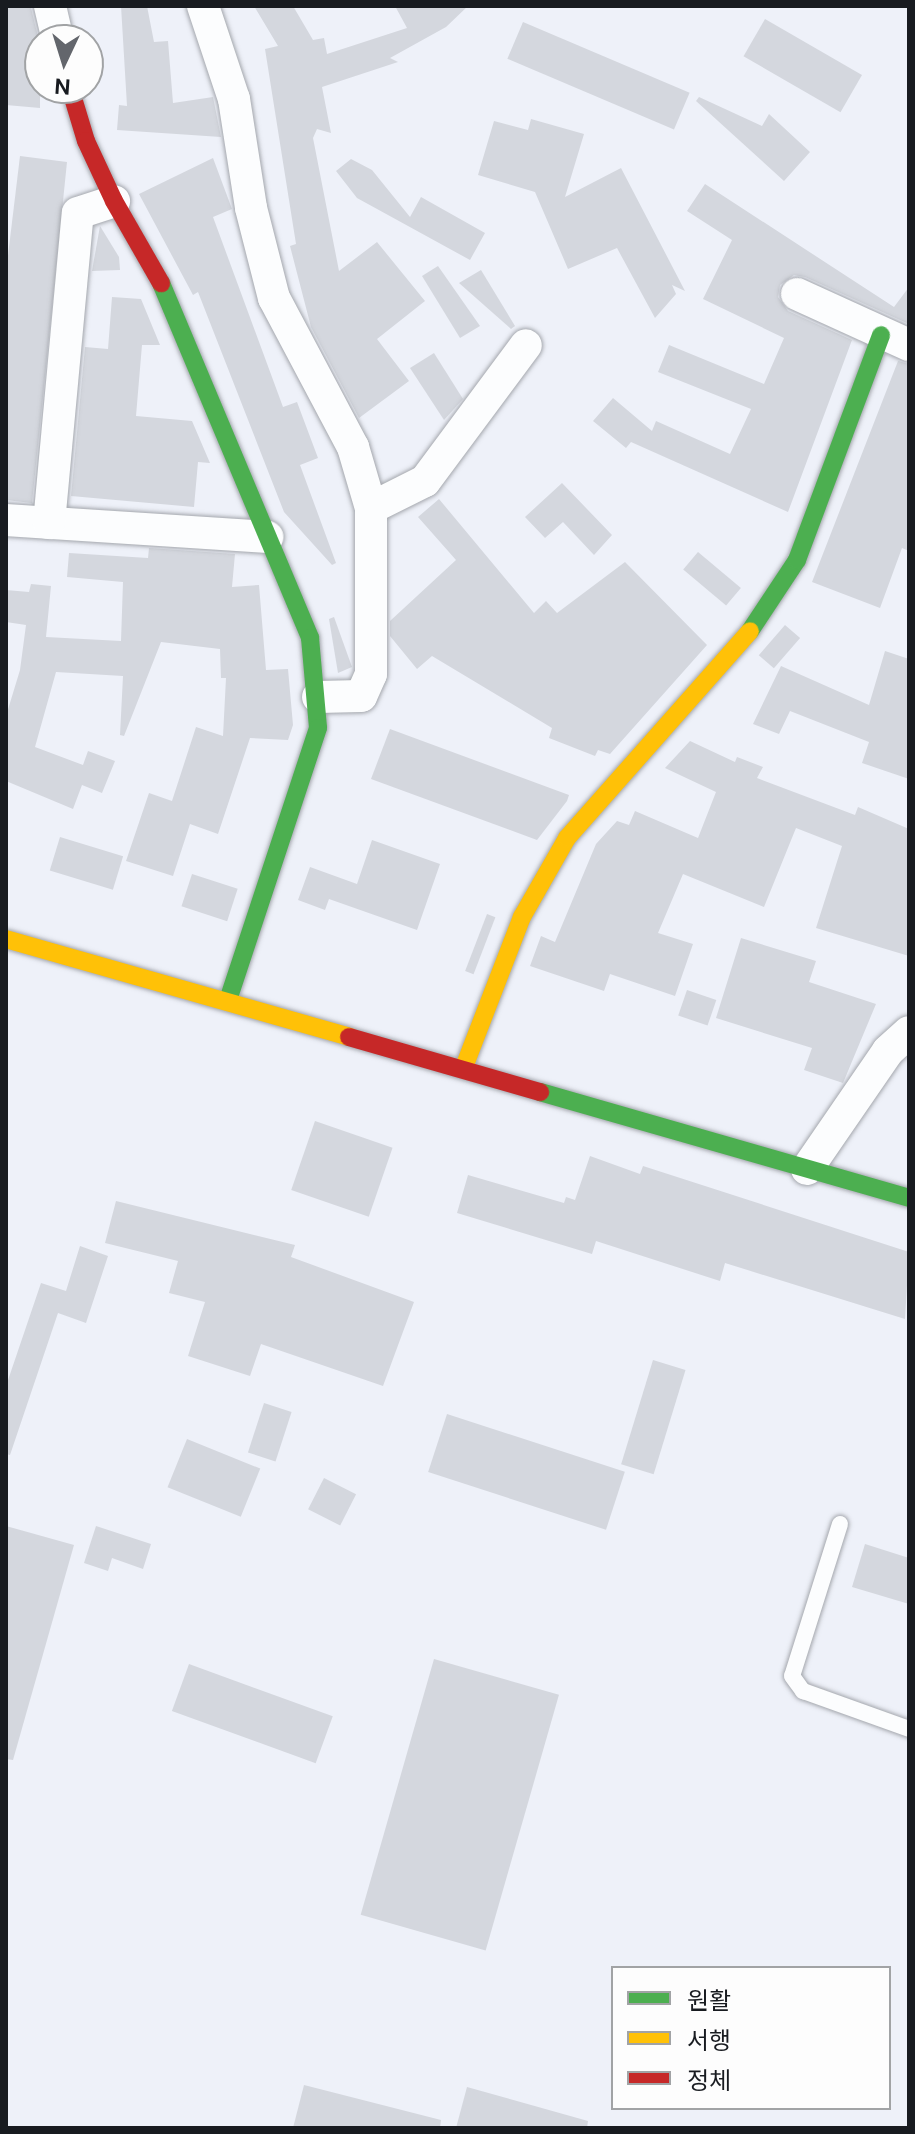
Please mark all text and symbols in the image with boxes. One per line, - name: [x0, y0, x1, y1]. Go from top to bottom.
- north arrow: [24, 24, 104, 104]
- text: N: [53, 71, 71, 101]
- legend: [611, 1966, 891, 2110]
- text: 원활: [687, 1985, 731, 2016]
- text: 서행: [687, 2025, 731, 2056]
- text: 정체: [687, 2065, 731, 2096]

